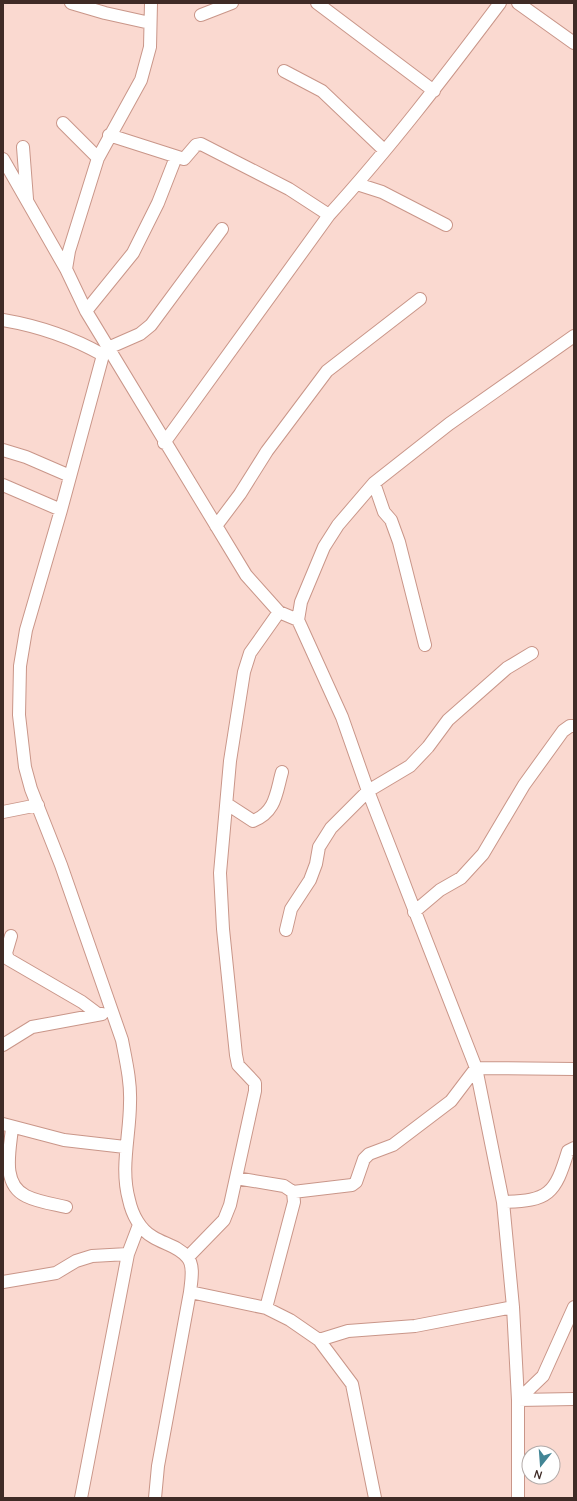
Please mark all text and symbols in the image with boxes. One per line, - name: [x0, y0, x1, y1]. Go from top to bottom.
- north arrow: [521, 1445, 561, 1485]
- text: N: [532, 1467, 544, 1483]

